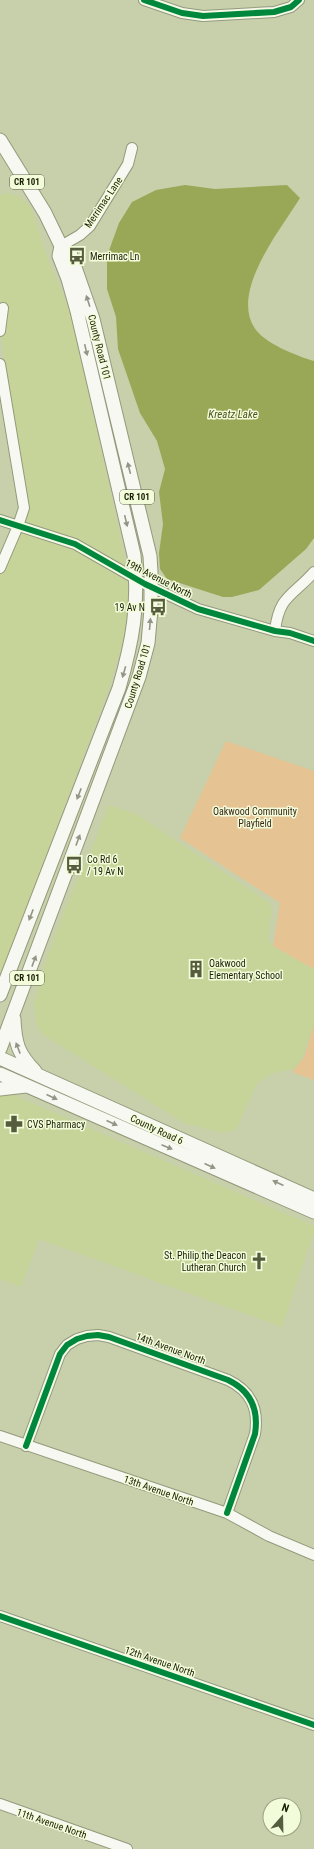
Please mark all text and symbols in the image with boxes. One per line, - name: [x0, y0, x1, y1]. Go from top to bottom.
- road number: CR 101: [10, 175, 44, 189]
- street label: Merrimac Lane: [82, 175, 125, 230]
- bus stop icon: Merrimac Ln: [67, 246, 87, 266]
- place label: Merrimac Ln: [90, 251, 140, 262]
- one-way arrow: [84, 295, 90, 307]
- street label: County Road 101: [86, 313, 113, 381]
- one-way arrow: [84, 344, 90, 357]
- water label: Kreatz Lake: [208, 408, 258, 421]
- one-way arrow: [126, 462, 132, 474]
- road number: CR 101: [120, 490, 154, 504]
- one-way arrow: [123, 515, 129, 527]
- street label: 19th Avenue North: [124, 557, 194, 600]
- bus stop icon: 19 Av N: [148, 597, 168, 617]
- place label: 19 Av N: [115, 602, 145, 613]
- one-way arrow: [146, 618, 153, 630]
- street label: County Road 101: [122, 643, 153, 710]
- one-way arrow: [121, 666, 127, 678]
- one-way arrow: [76, 788, 82, 800]
- park label: Oakwood Community Playfield: [213, 806, 297, 829]
- one-way arrow: [76, 833, 82, 845]
- place label: Co Rd 6 / 19 Av N: [87, 854, 123, 877]
- bus stop icon: Co Rd 6 / 19 Av N: [64, 855, 84, 875]
- one-way arrow: [28, 909, 34, 921]
- one-way arrow: [31, 954, 37, 966]
- place label: Oakwood Elementary School: [209, 958, 282, 981]
- building icon: Oakwood Elementary School: [186, 959, 206, 979]
- road number: CR 101: [10, 971, 44, 985]
- one-way arrow: [15, 1042, 21, 1054]
- one-way arrow: [47, 1094, 58, 1100]
- street label: County Road 6: [129, 1112, 185, 1147]
- pharmacy icon: CVS Pharmacy: [4, 1114, 24, 1134]
- place label: CVS Pharmacy: [27, 1119, 85, 1130]
- one-way arrow: [106, 1120, 118, 1126]
- one-way arrow: [161, 1144, 173, 1150]
- one-way arrow: [205, 1163, 216, 1169]
- one-way arrow: [272, 1180, 284, 1186]
- place label: St. Philip the Deacon Lutheran Church: [164, 1250, 246, 1273]
- church icon: St. Philip the Deacon Lutheran Church: [249, 1251, 269, 1271]
- street label: 14th Avenue North: [134, 1331, 207, 1366]
- street label: 13th Avenue North: [122, 1473, 195, 1508]
- street label: 12th Avenue North: [123, 1644, 196, 1679]
- north arrow: [262, 1797, 302, 1837]
- text: N: [280, 1801, 291, 1815]
- street label: 11th Avenue North: [15, 1806, 88, 1841]

